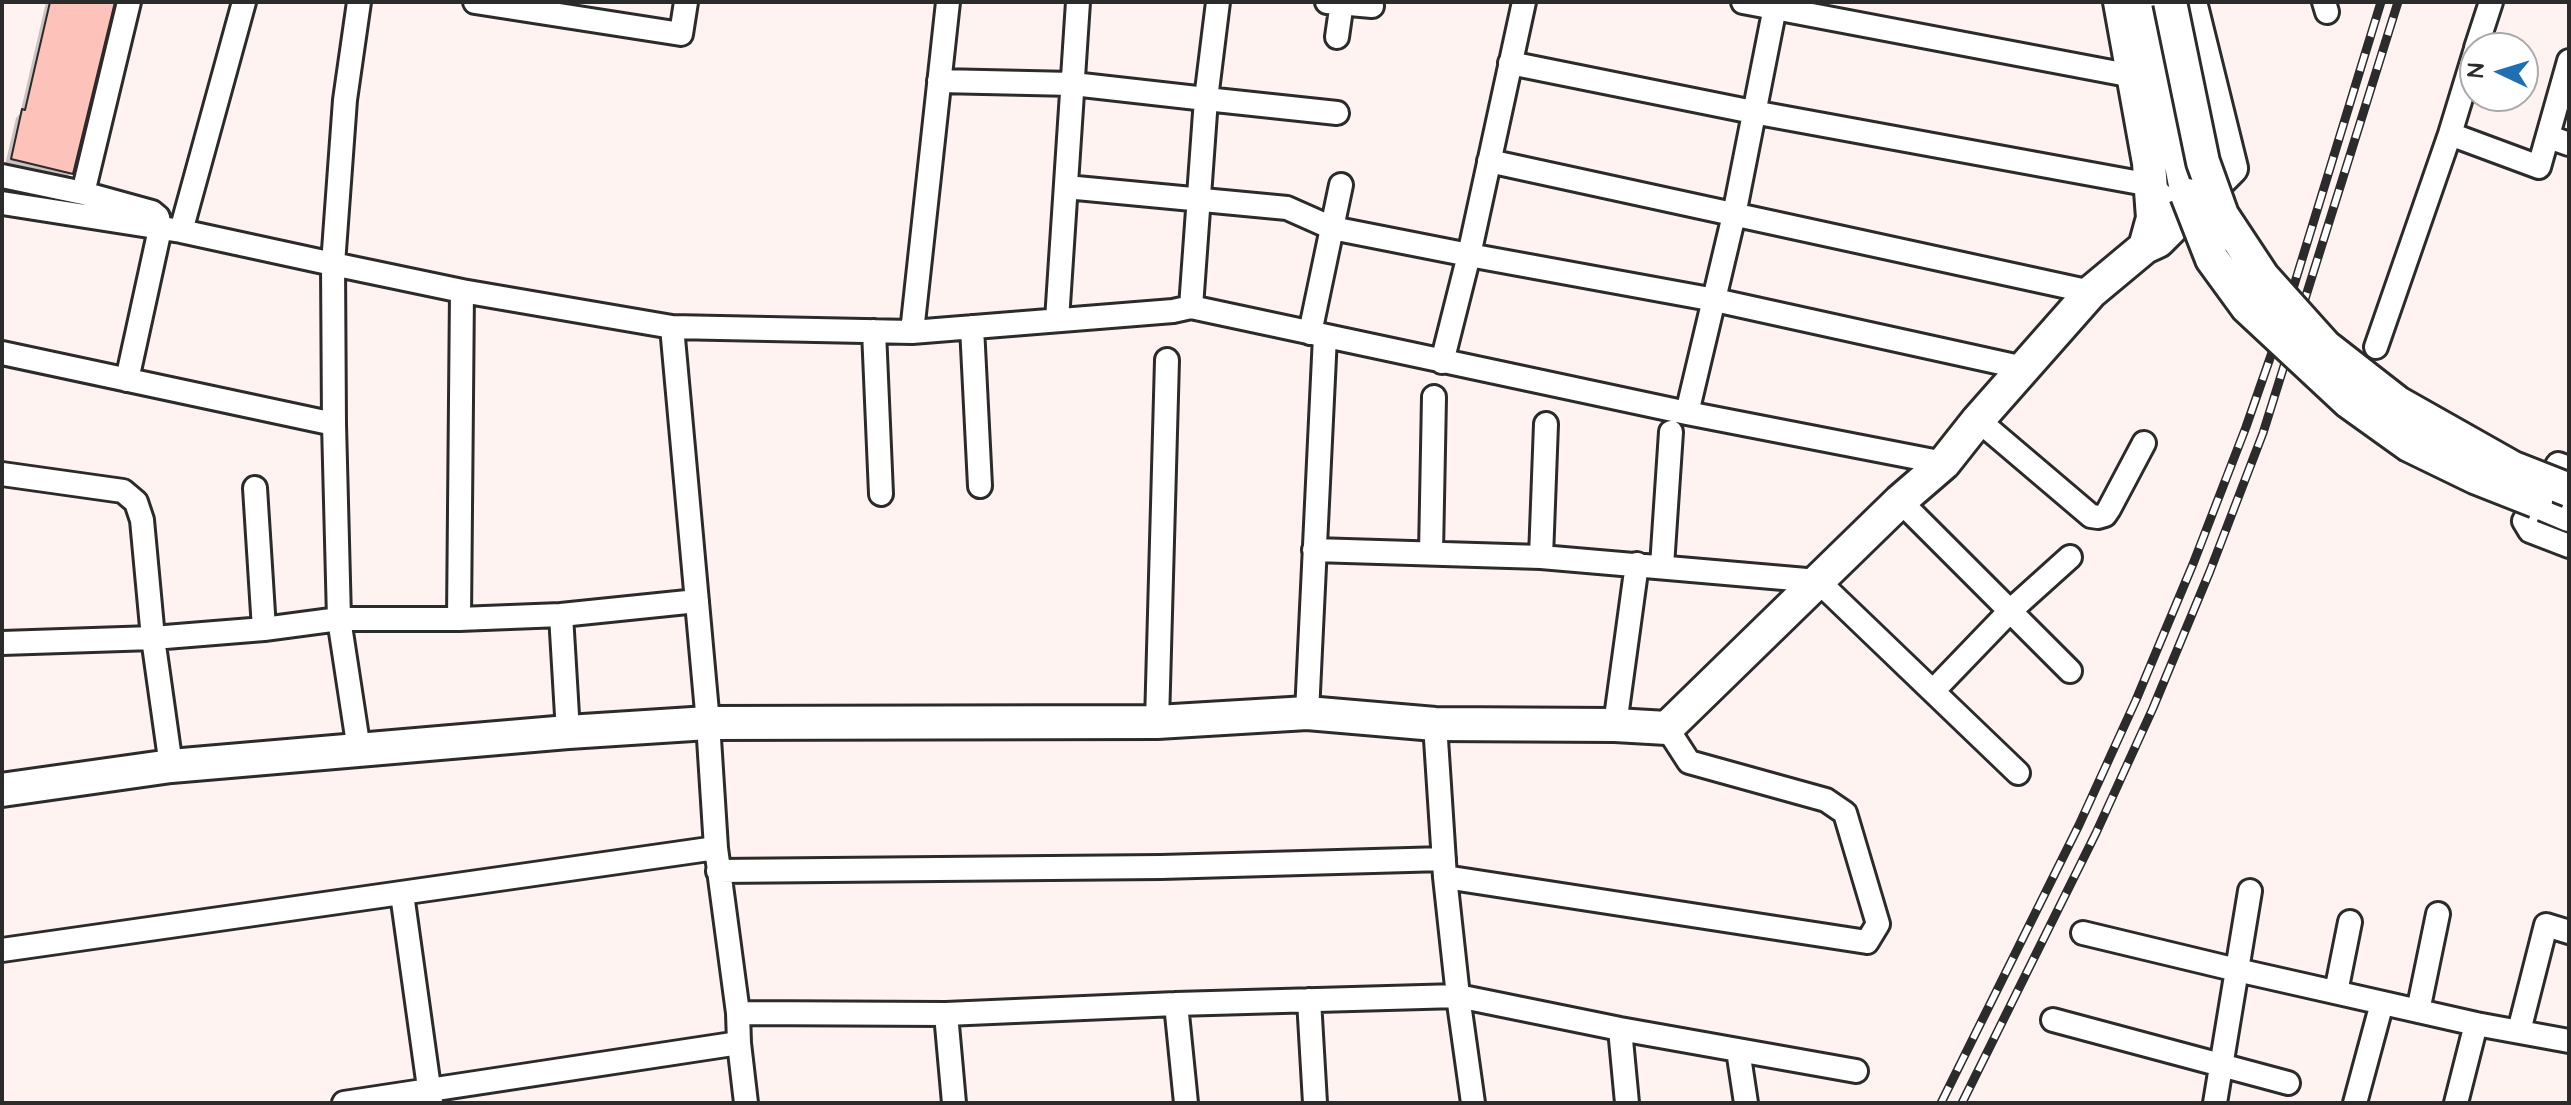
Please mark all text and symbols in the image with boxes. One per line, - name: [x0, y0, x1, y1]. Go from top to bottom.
- north arrow: [2459, 32, 2539, 112]
- text: N: [2461, 62, 2492, 78]

